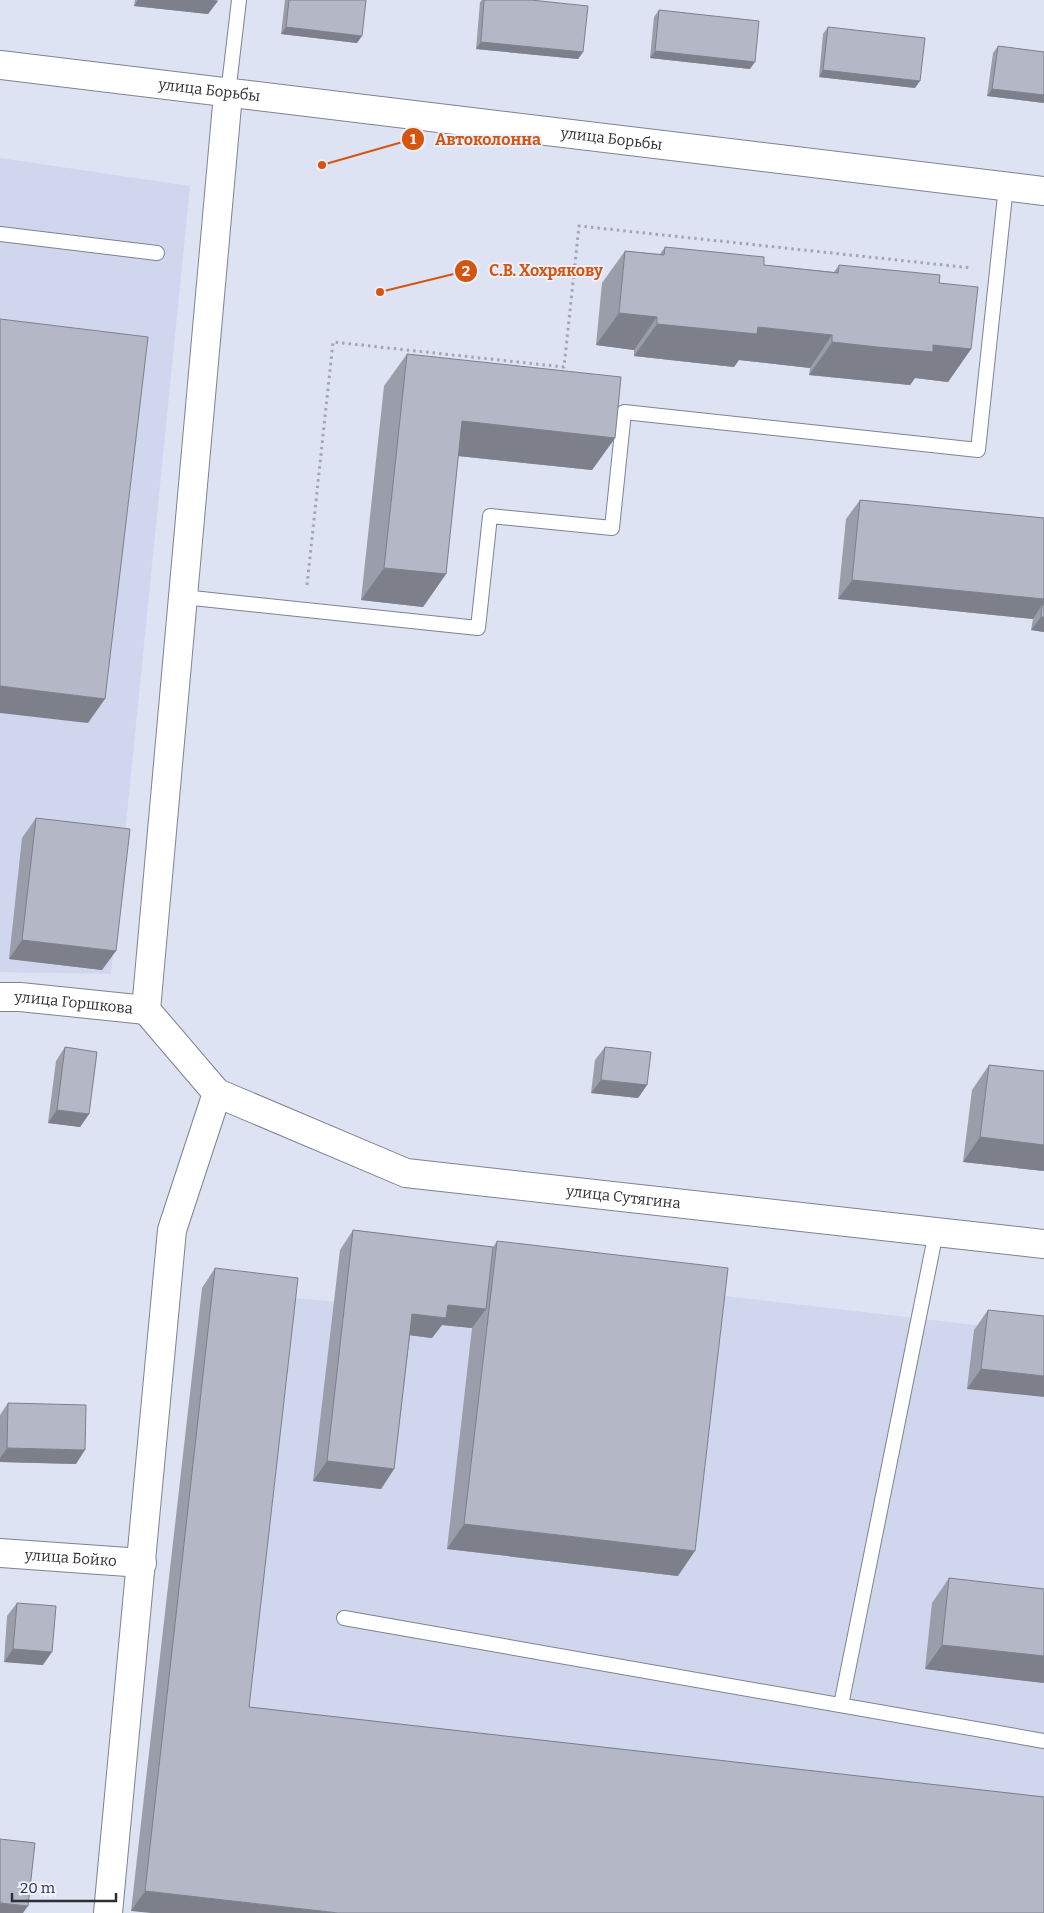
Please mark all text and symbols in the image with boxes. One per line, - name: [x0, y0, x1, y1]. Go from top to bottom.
- street label: улица Борьбы: [157, 75, 261, 105]
- callout: Автоколонна: [400, 124, 551, 155]
- street label: улица Борьбы: [559, 124, 663, 154]
- text: 1: [410, 130, 417, 148]
- text: Автоколонна: [435, 130, 541, 149]
- callout: С.В. Хохрякову: [454, 255, 613, 286]
- text: С.В. Хохрякову: [489, 261, 603, 280]
- text: 2: [462, 262, 470, 280]
- street label: улица Горшкова: [14, 988, 134, 1018]
- street label: улица Сутягина: [564, 1182, 682, 1213]
- street label: улица Бойко: [23, 1546, 117, 1570]
- scale bar: [12, 1870, 116, 1902]
- text: 20 m: [20, 1879, 56, 1897]

